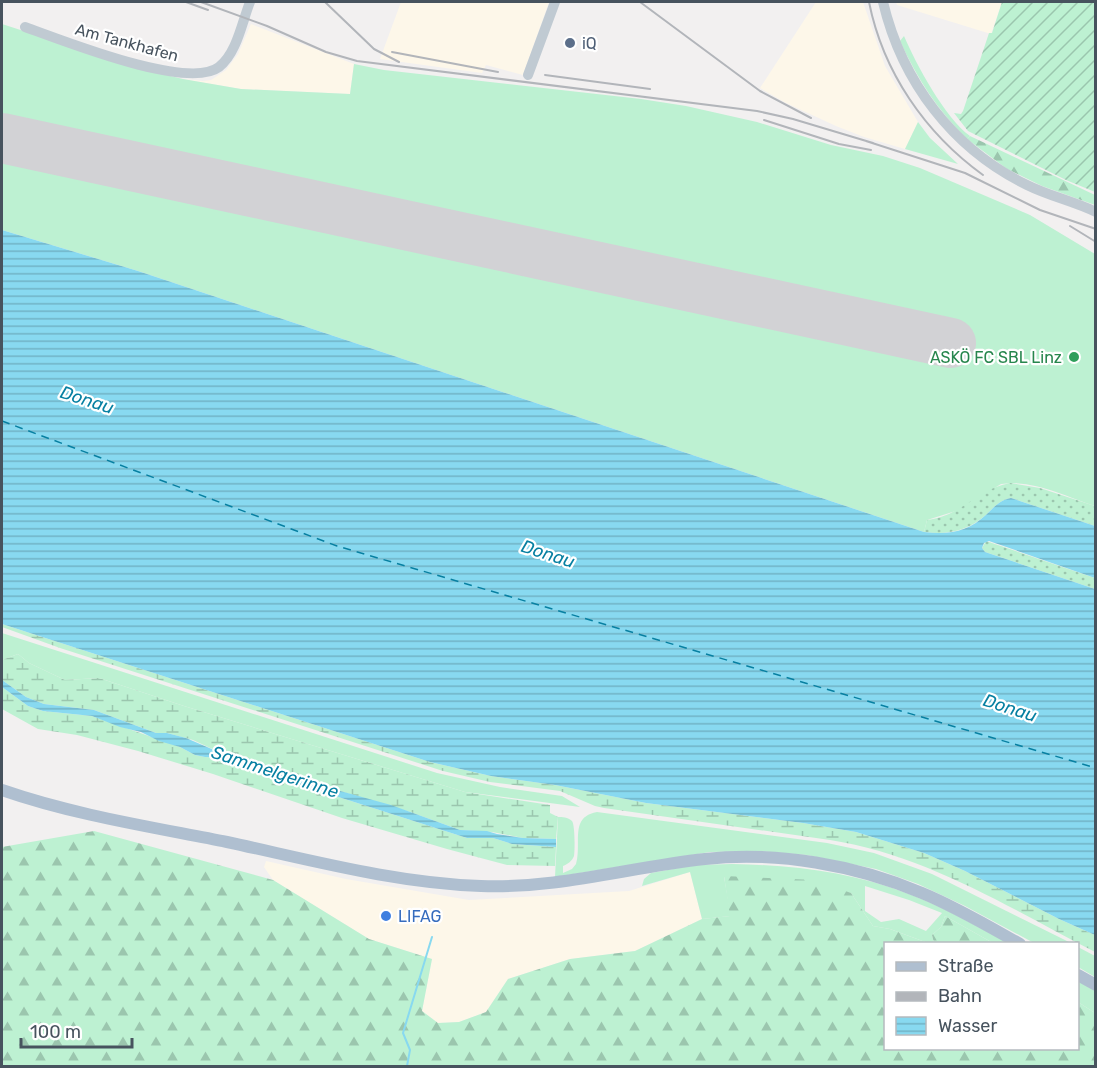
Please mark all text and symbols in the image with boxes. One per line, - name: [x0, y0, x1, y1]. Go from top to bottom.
- street label: Am Tankhafen: [73, 20, 181, 65]
- place label: iQ: [582, 34, 597, 53]
- marker: iQ: [563, 36, 577, 50]
- place label: ASKÖ FC SBL Linz: [930, 348, 1062, 367]
- marker: ASKÖ FC SBL Linz: [1067, 350, 1081, 364]
- water label: Donau: [57, 381, 117, 419]
- water label: Donau: [518, 535, 578, 573]
- water label: Donau: [980, 689, 1040, 727]
- water label: Sammelgerinne: [209, 741, 341, 803]
- place label: LIFAG: [398, 907, 441, 926]
- marker: LIFAG: [379, 909, 393, 923]
- legend: [884, 942, 1079, 1050]
- text: Straße: [938, 955, 994, 977]
- text: Bahn: [938, 985, 982, 1007]
- scale bar: [21, 1011, 132, 1049]
- text: Wasser: [938, 1015, 997, 1037]
- text: 100 m: [30, 1021, 81, 1043]

